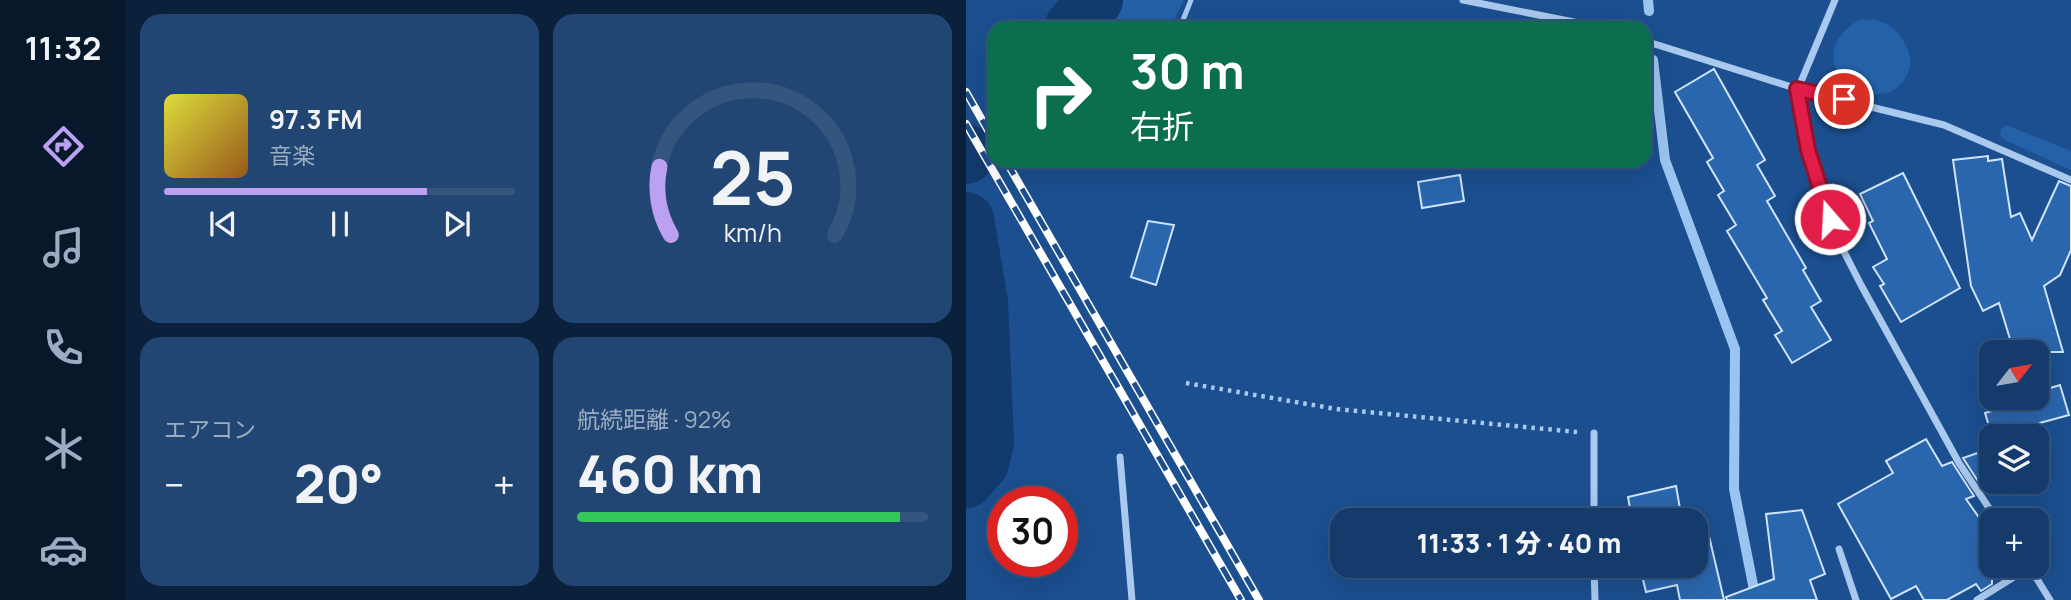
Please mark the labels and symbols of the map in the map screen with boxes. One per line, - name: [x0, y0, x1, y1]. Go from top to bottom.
- pin: [1814, 69, 1874, 129]
- position arrow: [1793, 182, 1867, 256]
- north arrow: [1979, 340, 2049, 410]
- speed limit sign: 30: [987, 486, 1078, 577]

